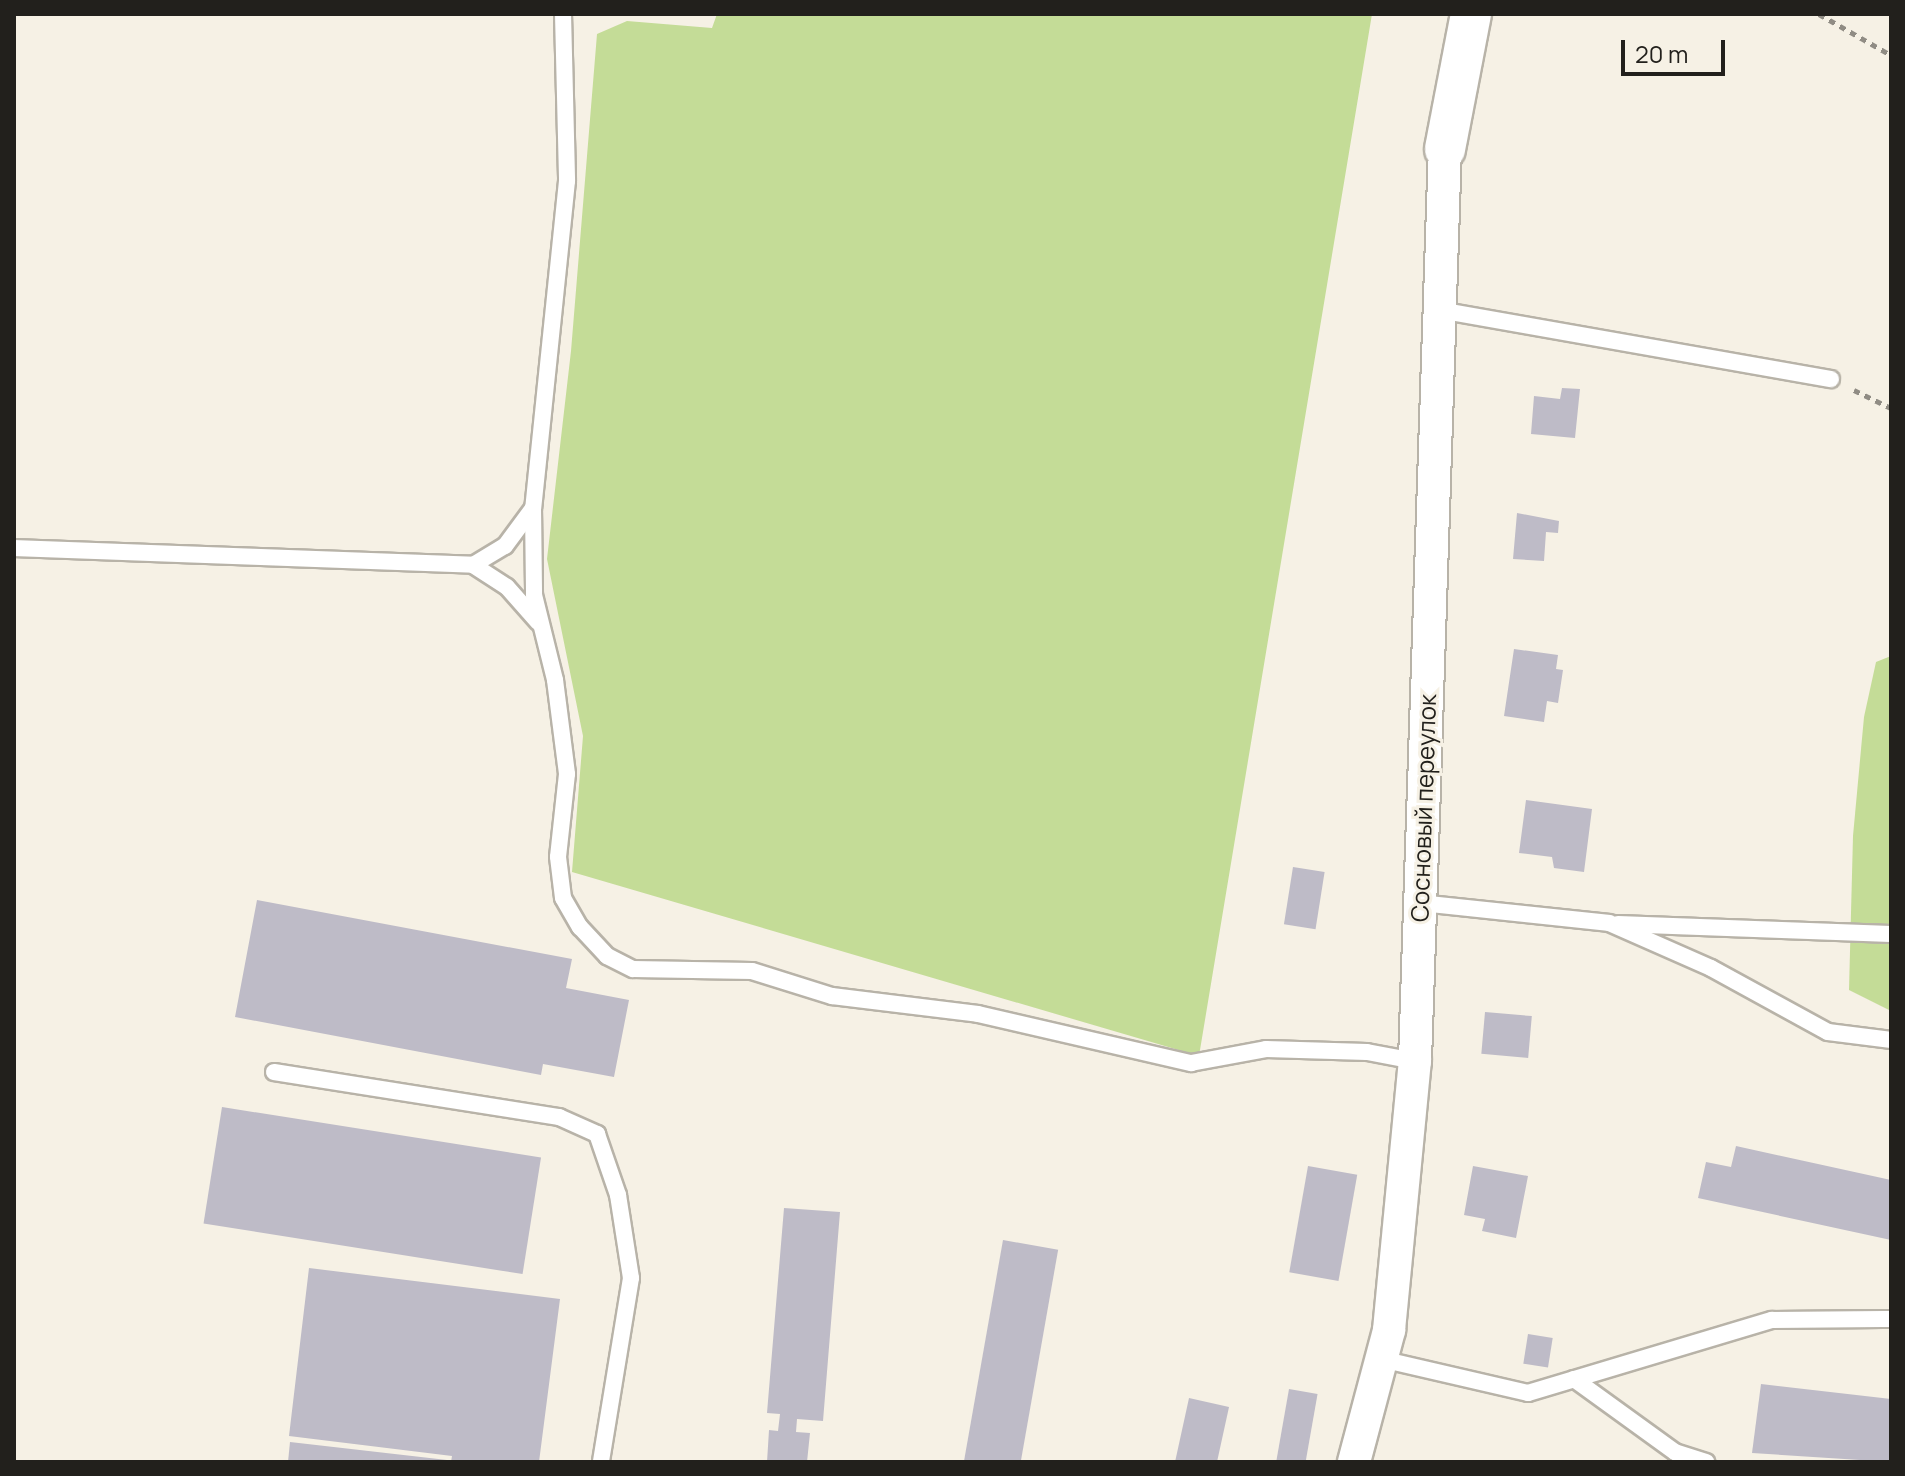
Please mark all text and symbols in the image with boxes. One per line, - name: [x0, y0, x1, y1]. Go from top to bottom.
- scale bar: [1625, 24, 1729, 74]
- text: 20 m: [1635, 37, 1688, 70]
- street label: Сосновый переулок: [1405, 693, 1441, 923]

